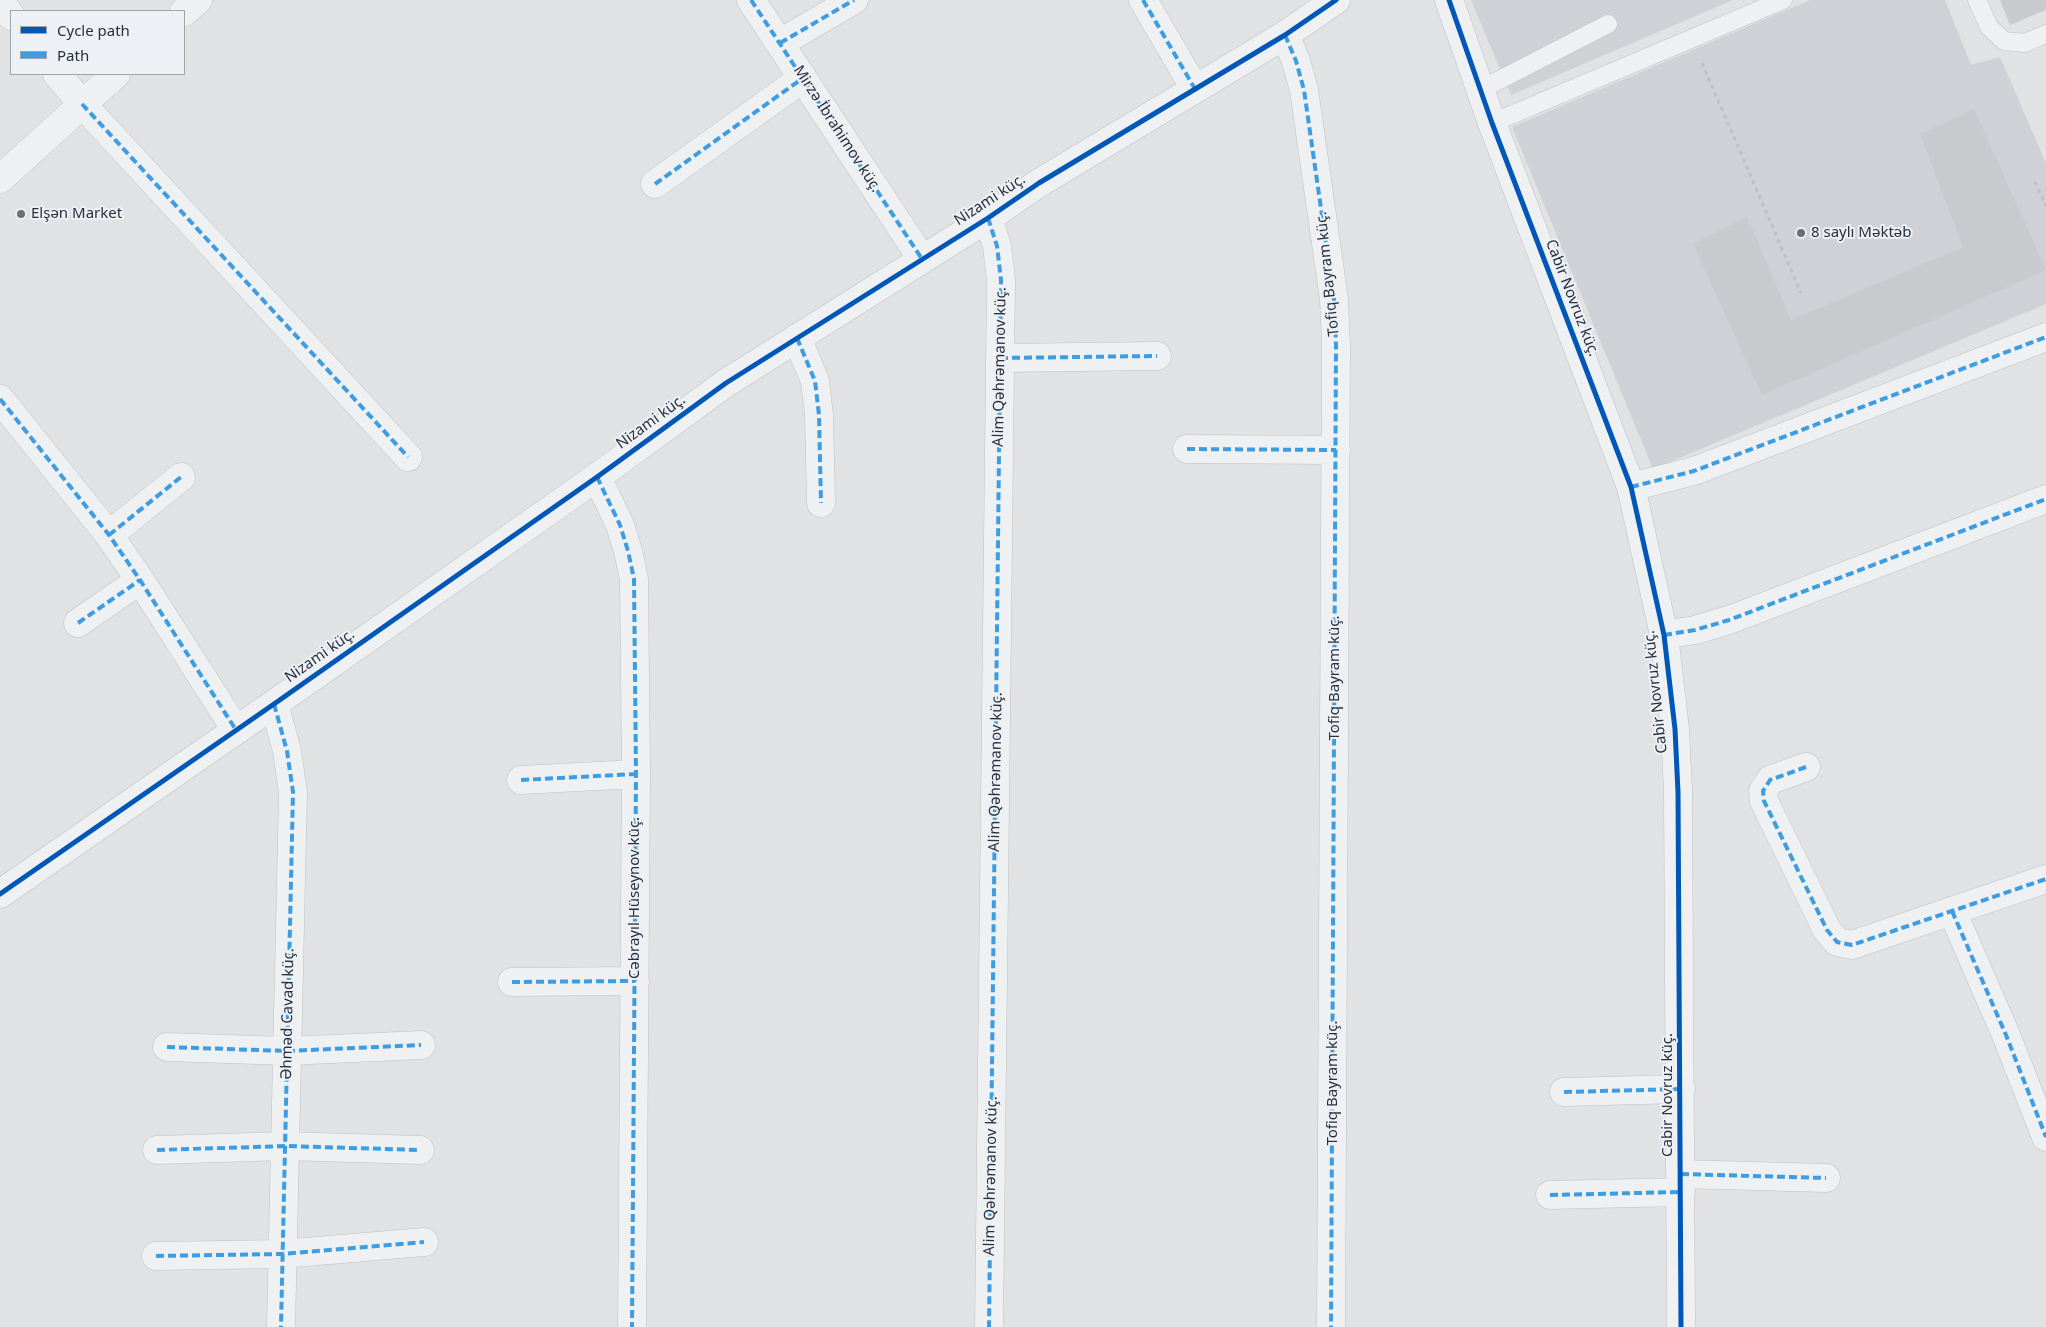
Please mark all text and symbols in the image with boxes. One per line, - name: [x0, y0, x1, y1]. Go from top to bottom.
- legend: [10, 10, 185, 75]
- text: Cycle path: [57, 20, 130, 40]
- text: Path: [57, 45, 89, 65]
- street label: Mirzə İbrahimov küç.: [789, 62, 885, 196]
- street label: Nizami küç.: [951, 170, 1029, 230]
- place label: Elşən Market: [31, 205, 122, 223]
- marker: Elşən Market: [15, 208, 27, 220]
- street label: Tofiq Bayram küç.: [1313, 211, 1343, 337]
- place label: 8 saylı Məktəb: [1811, 224, 1912, 242]
- marker: 8 saylı Məktəb: [1795, 227, 1807, 239]
- street label: Cabir Novruz küç.: [1541, 237, 1603, 359]
- street label: Alim Qəhrəmanov küç.: [990, 287, 1010, 447]
- street label: Nizami küç.: [613, 391, 689, 453]
- street label: Tofiq Bayram küç.: [1326, 615, 1344, 741]
- street label: Nizami küç.: [282, 625, 358, 687]
- street label: Cabir Novruz küç.: [1641, 630, 1671, 754]
- street label: Alim Qəhrəmanov küç.: [986, 692, 1006, 852]
- street label: Cəbrayıl Hüseynov küç.: [626, 817, 644, 979]
- street label: Əhməd Cavad küç.: [278, 948, 298, 1080]
- street label: Tofiq Bayram küç.: [1324, 1020, 1342, 1146]
- street label: Cabir Novruz küç.: [1659, 1033, 1677, 1157]
- street label: Alim Qəhrəmanov küç.: [981, 1096, 1001, 1256]

